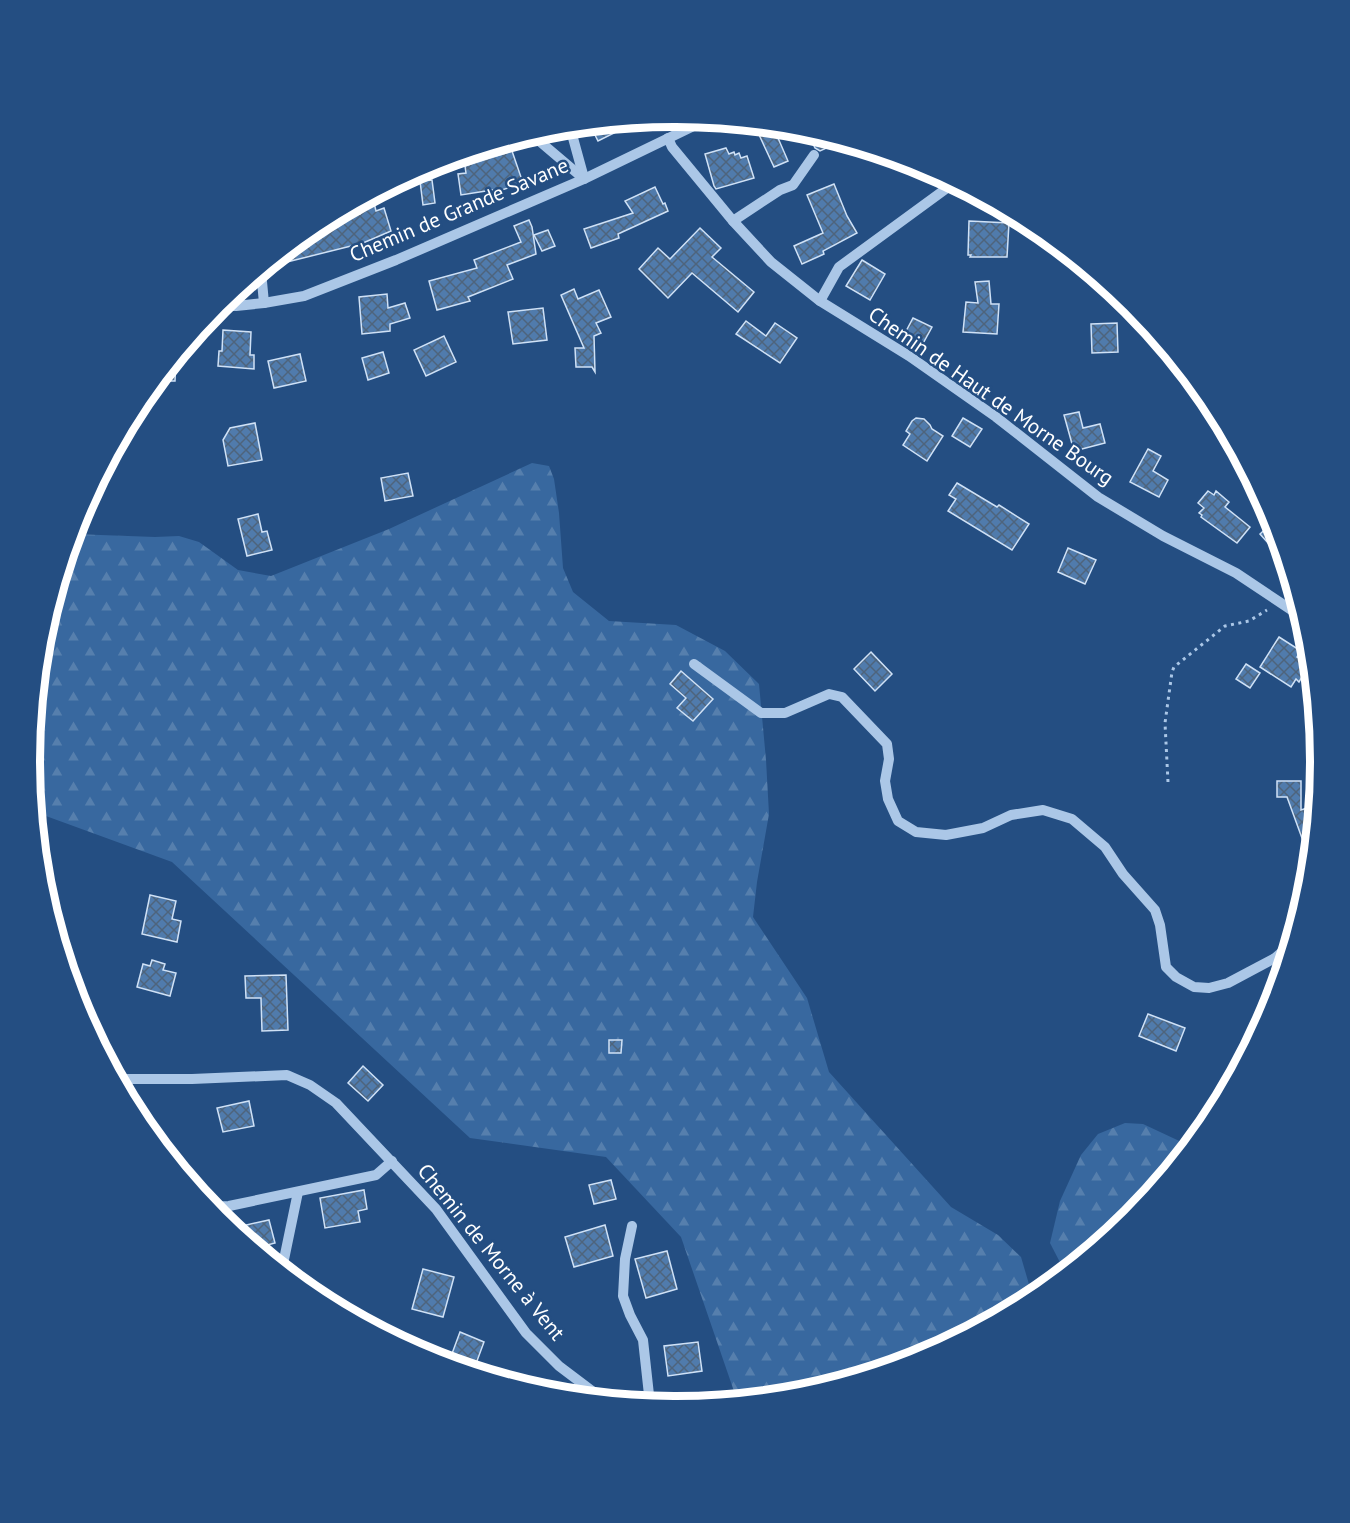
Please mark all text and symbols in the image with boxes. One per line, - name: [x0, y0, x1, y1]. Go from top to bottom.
- street label: Chemin de Grande Savane: [345, 151, 572, 268]
- street label: Chemin de Haut de Morne Bourg: [863, 300, 1119, 491]
- street label: Chemin de Morne à Vent: [412, 1158, 571, 1346]

